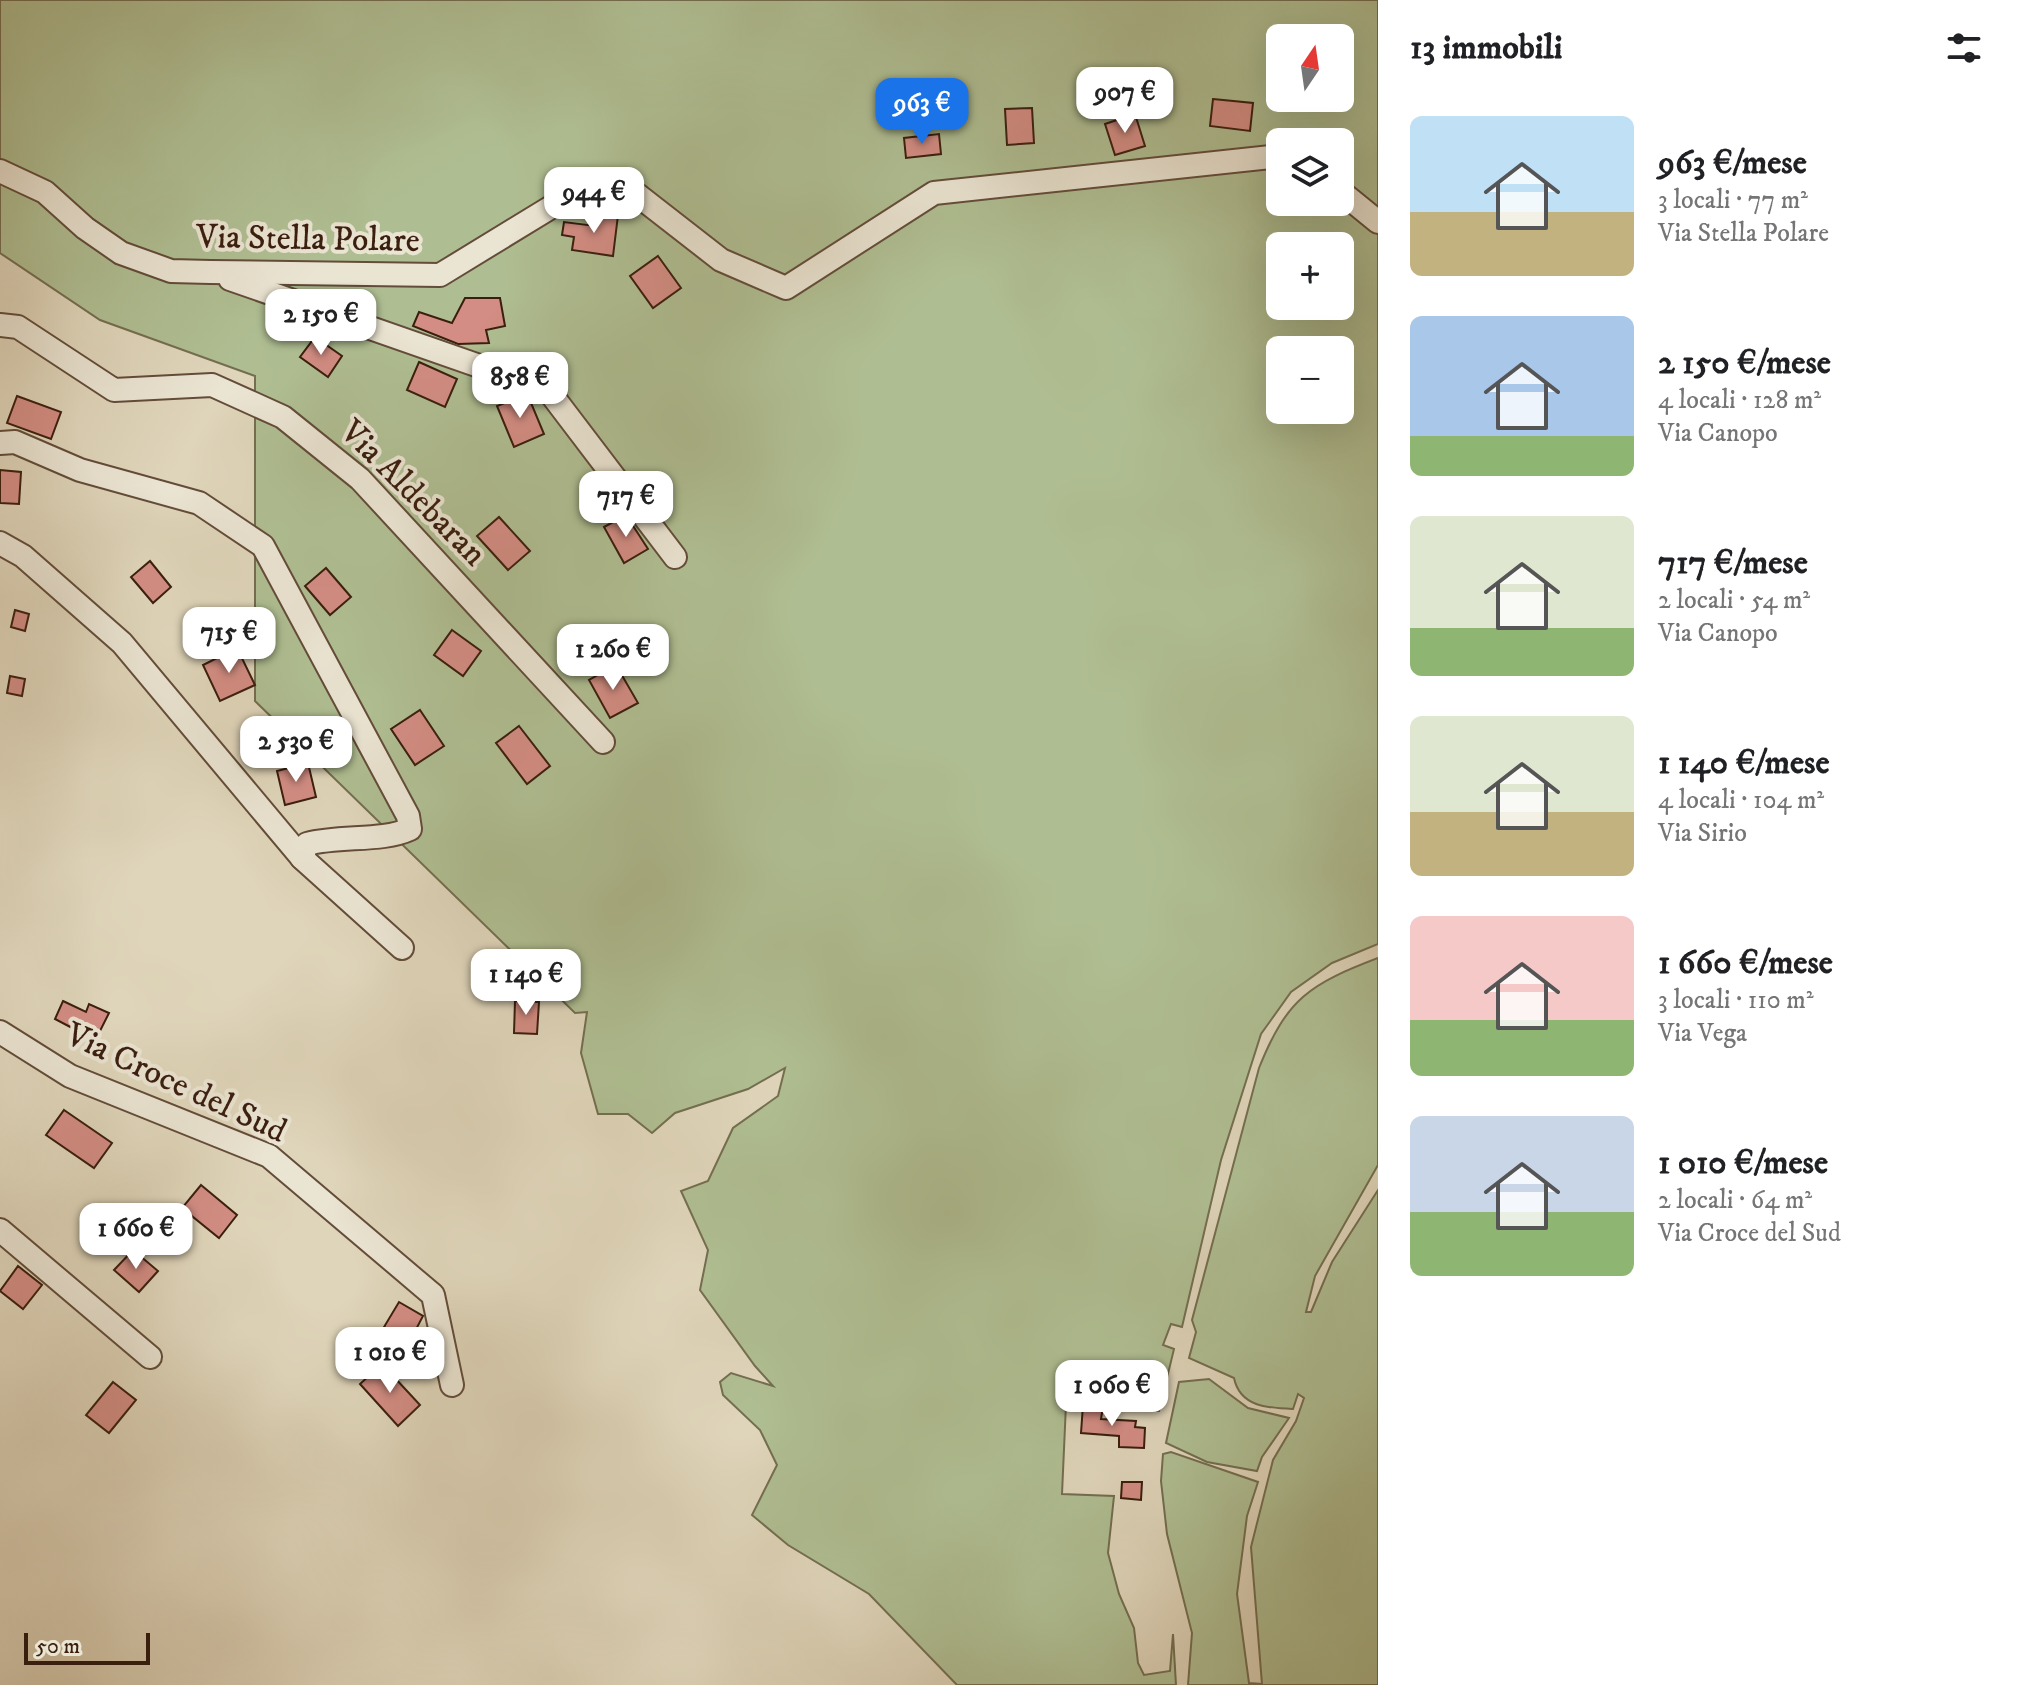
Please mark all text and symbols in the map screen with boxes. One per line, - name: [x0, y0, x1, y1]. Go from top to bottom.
- north arrow: [1266, 24, 1354, 112]
- map controls: [1266, 24, 1354, 424]
- icon: filters: [1942, 26, 1986, 70]
- text: 13 immobili: [1410, 27, 1562, 69]
- pin: 907 €: [1069, 67, 1181, 135]
- text: 907 €: [1094, 76, 1156, 109]
- pin: 963 €: [866, 78, 978, 146]
- text: 963 €: [893, 87, 951, 120]
- button: layers: [1266, 128, 1354, 216]
- text: 963 €/mese: [1658, 142, 1807, 184]
- icon: home: [1474, 148, 1570, 244]
- pin: 944 €: [538, 167, 650, 235]
- text: 944 €: [562, 176, 626, 209]
- text: 3 locali · 77 m²: [1658, 184, 1808, 217]
- street label: Via Stella Polare: [195, 216, 420, 262]
- text: Via Stella Polare: [1658, 217, 1829, 250]
- button: +: [1266, 232, 1354, 320]
- pin: 2 150 €: [247, 289, 395, 357]
- text: 2 150 €: [283, 298, 359, 331]
- button: −: [1266, 336, 1354, 424]
- text: 2 150 €/mese: [1658, 342, 1831, 384]
- icon: home: [1474, 348, 1570, 444]
- pin: 858 €: [464, 352, 576, 420]
- text: 858 €: [490, 361, 550, 394]
- text: 4 locali · 128 m²: [1658, 384, 1821, 417]
- street label: Via Aldebaran: [330, 410, 495, 575]
- text: Via Canopo: [1658, 417, 1778, 450]
- pin: 717 €: [570, 471, 682, 539]
- text: 717 €: [597, 480, 655, 513]
- text: 717 €/mese: [1658, 542, 1808, 584]
- icon: home: [1474, 548, 1570, 644]
- text: 2 locali · 54 m²: [1658, 584, 1810, 617]
- pin: 715 €: [173, 607, 285, 675]
- text: 715 €: [201, 616, 257, 649]
- text: Via Canopo: [1658, 617, 1778, 650]
- pin: 1 260 €: [539, 624, 687, 692]
- text: 1 260 €: [575, 633, 651, 666]
- pin: 2 530 €: [222, 716, 370, 784]
- text: 2 530 €: [258, 725, 334, 758]
- text: 1 140 €/mese: [1658, 742, 1830, 784]
- icon: home: [1474, 748, 1570, 844]
- text: 4 locali · 104 m²: [1658, 784, 1824, 817]
- text: Via Sirio: [1658, 817, 1747, 850]
- text: 1 660 €/mese: [1658, 942, 1833, 984]
- icon: home: [1474, 948, 1570, 1044]
- pin: 1 140 €: [452, 949, 600, 1017]
- text: 1 140 €: [489, 958, 563, 991]
- text: 3 locali · 110 m²: [1658, 984, 1814, 1017]
- street label: Via Croce del Sud: [58, 1013, 293, 1153]
- text: Via Vega: [1658, 1017, 1747, 1050]
- text: 1 010 €/mese: [1658, 1142, 1828, 1184]
- icon: home: [1474, 1148, 1570, 1244]
- text: 2 locali · 64 m²: [1658, 1184, 1812, 1217]
- pin: 1 660 €: [62, 1203, 210, 1271]
- text: 1 660 €: [98, 1212, 174, 1245]
- text: Via Croce del Sud: [1658, 1217, 1841, 1250]
- pin: 1 010 €: [316, 1327, 464, 1395]
- text: 1 010 €: [353, 1336, 427, 1369]
- pin: 1 060 €: [1038, 1360, 1186, 1428]
- text: 1 060 €: [1073, 1369, 1151, 1402]
- scale bar: [24, 1629, 150, 1665]
- text: 50 m: [36, 1633, 80, 1660]

